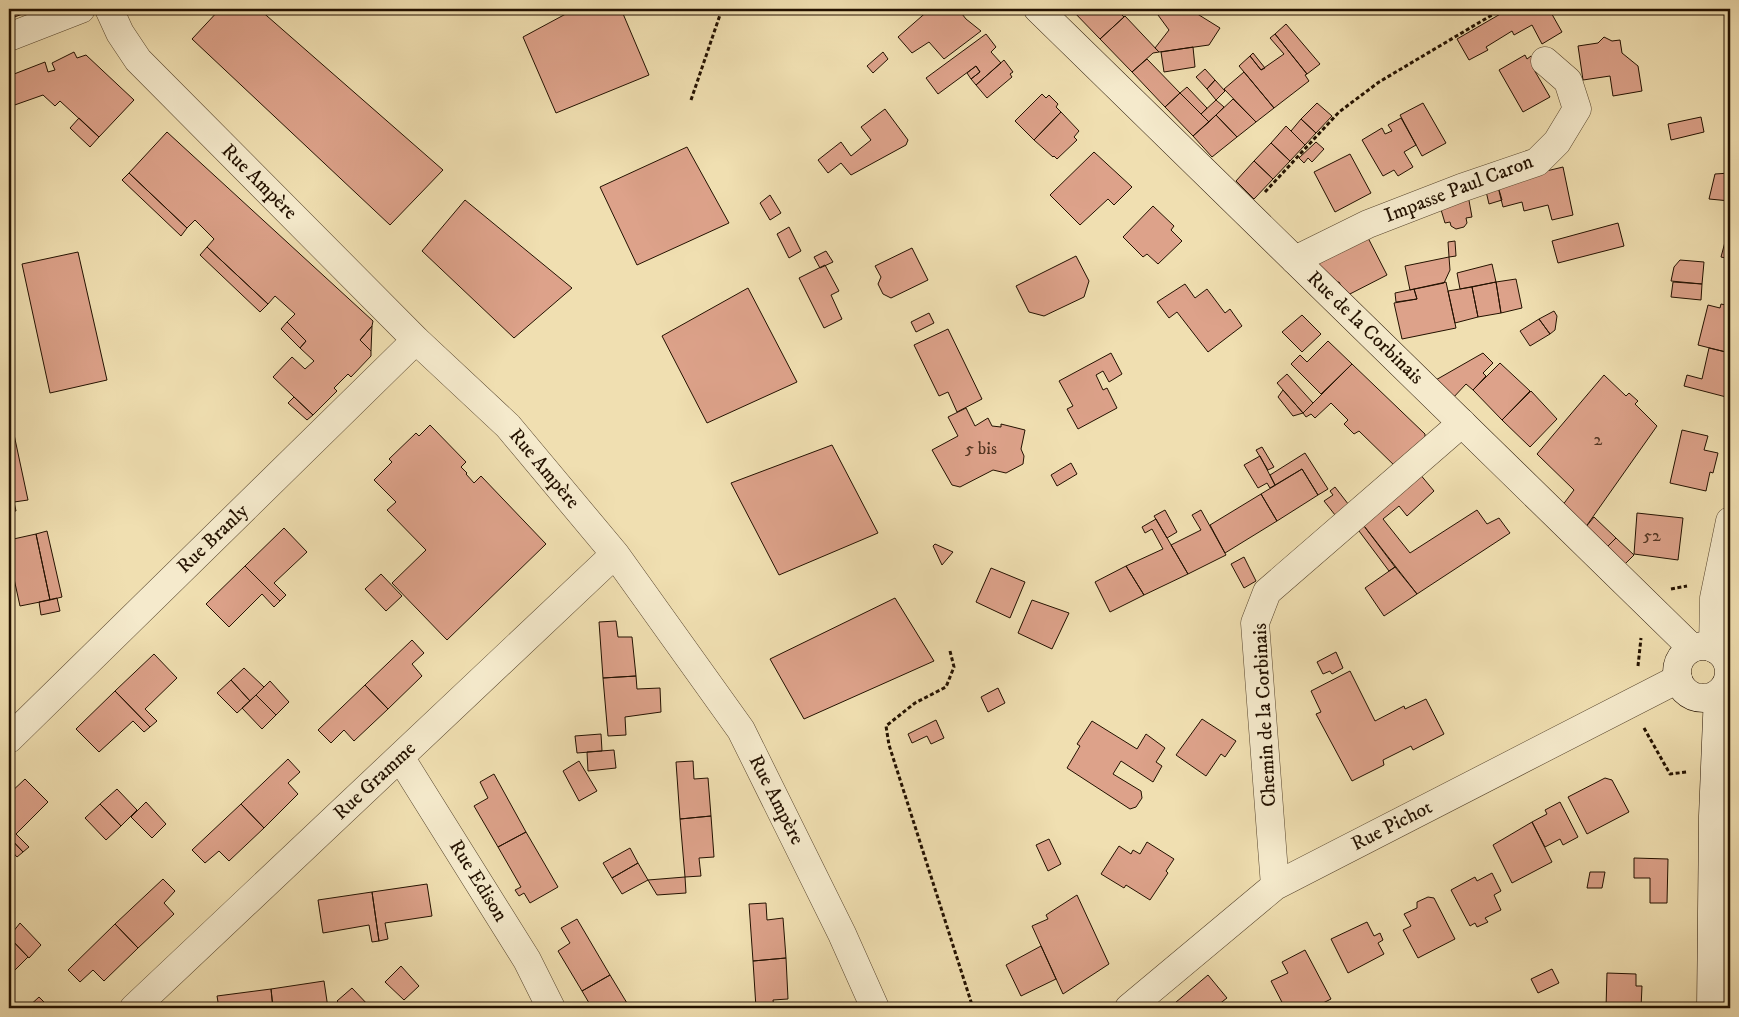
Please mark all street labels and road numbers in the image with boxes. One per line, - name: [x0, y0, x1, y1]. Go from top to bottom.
- street label: Rue Ampère: [216, 139, 302, 225]
- street label: Impasse Paul Caron: [1381, 149, 1537, 229]
- street label: Rue de la Corbinais: [1301, 266, 1429, 390]
- street label: Rue Ampère: [503, 424, 585, 514]
- street label: Rue Branly: [172, 498, 254, 579]
- street label: Chemin de la Corbinais: [1248, 622, 1282, 808]
- street label: Rue Gramme: [329, 736, 421, 826]
- street label: Rue Ampère: [743, 751, 809, 849]
- street label: Rue Pichot: [1347, 795, 1437, 857]
- street label: Rue Edison: [443, 835, 513, 927]

